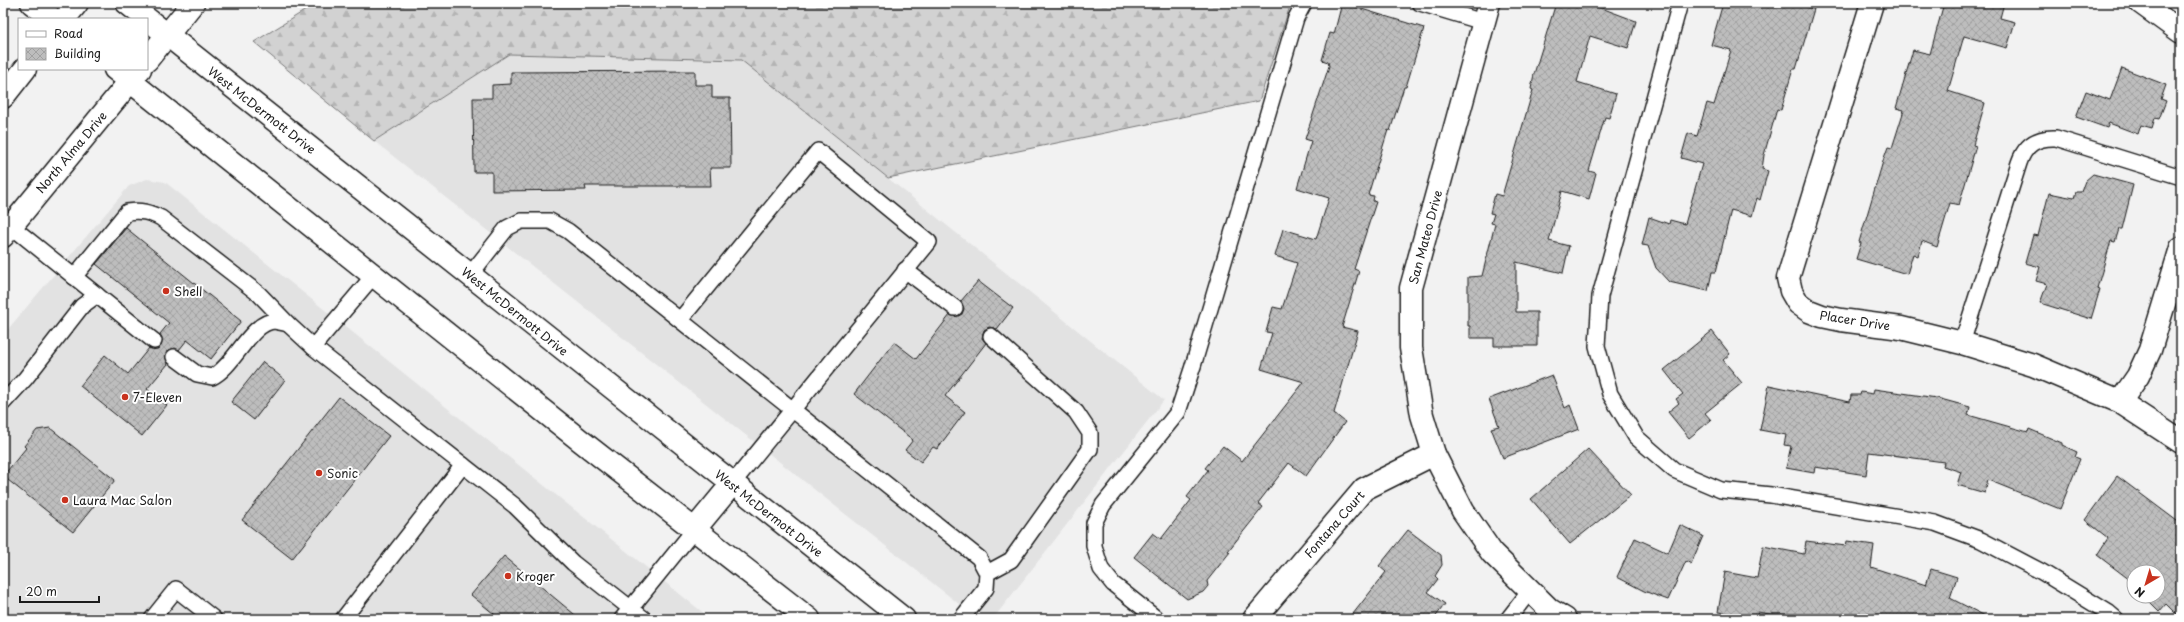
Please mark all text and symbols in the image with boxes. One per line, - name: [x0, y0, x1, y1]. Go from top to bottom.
- legend: [18, 18, 148, 70]
- text: Road: [54, 24, 83, 42]
- text: Building: [54, 44, 101, 62]
- street label: West McDermott Drive: [204, 62, 320, 158]
- street label: North Alma Drive: [31, 107, 111, 197]
- street label: San Mateo Drive: [1404, 188, 1446, 286]
- street label: West McDermott Drive: [458, 262, 572, 360]
- place label: Shell: [174, 282, 202, 300]
- marker: Shell: [161, 286, 171, 296]
- street label: Placer Drive: [1818, 306, 1892, 334]
- place label: 7-Eleven: [133, 388, 182, 406]
- marker: 7-Eleven: [120, 392, 130, 402]
- place label: Sonic: [327, 464, 358, 482]
- street label: West McDermott Drive: [711, 465, 827, 561]
- marker: Sonic: [314, 468, 324, 478]
- street label: Fontana Court: [1300, 486, 1368, 562]
- place label: Laura Mac Salon: [73, 491, 172, 509]
- marker: Laura Mac Salon: [60, 495, 70, 505]
- north arrow: [2126, 564, 2166, 604]
- place label: Kroger: [516, 567, 555, 585]
- marker: Kroger: [503, 571, 513, 581]
- scale bar: [20, 578, 99, 604]
- text: 20 m: [26, 582, 57, 600]
- text: N: [2131, 583, 2148, 602]

